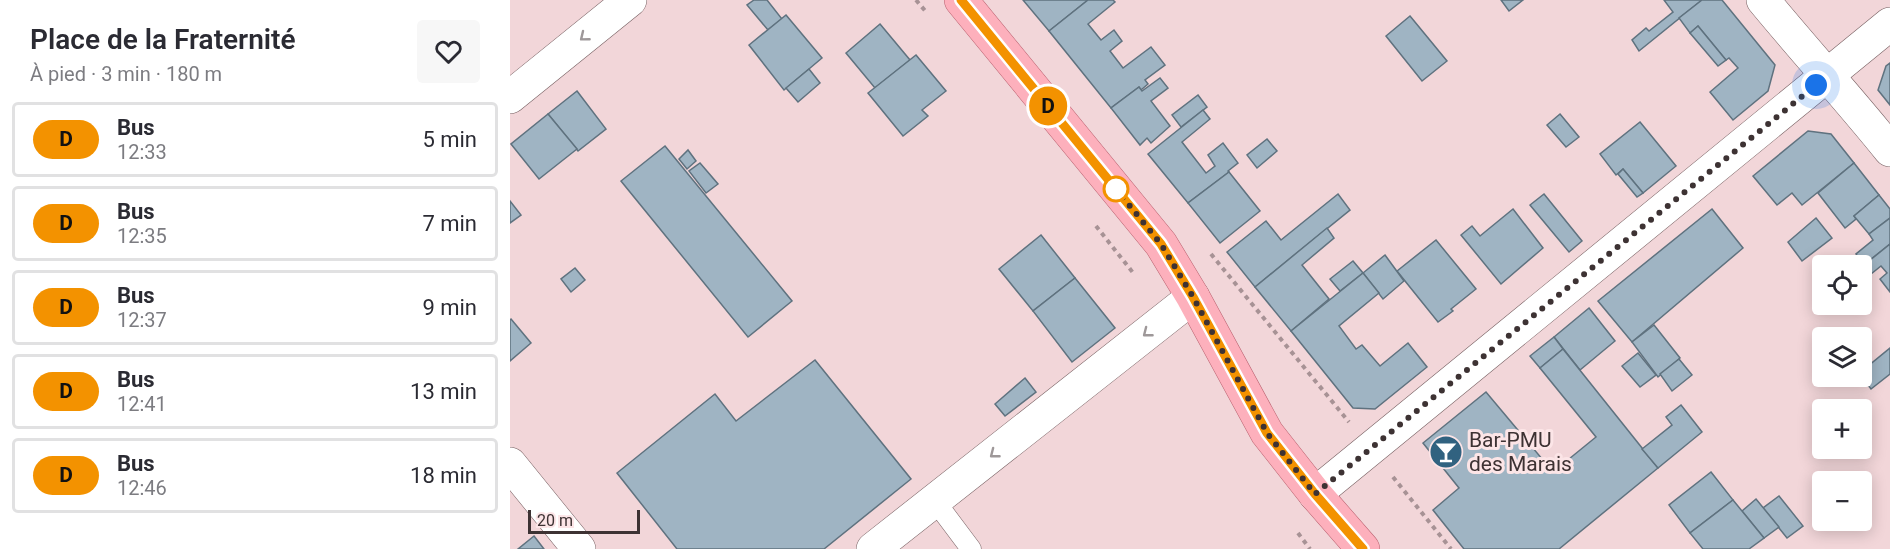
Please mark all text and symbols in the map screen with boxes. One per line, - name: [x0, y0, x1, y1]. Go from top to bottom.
- button: heart: [417, 20, 480, 83]
- text: Place de la Fraternité: [30, 23, 296, 56]
- one-way arrow: [580, 29, 591, 40]
- text: À pied · 3 min · 180 m: [30, 62, 222, 86]
- your location: [1801, 70, 1831, 100]
- line badge: D: [1028, 86, 1068, 126]
- text: D: [1041, 94, 1055, 118]
- text: Bus: [117, 115, 155, 140]
- text: D: [59, 127, 73, 151]
- text: 5 min: [422, 127, 477, 152]
- text: 12:33: [117, 140, 167, 164]
- unlabelled marker: [1103, 176, 1129, 202]
- text: Bus: [117, 199, 155, 224]
- text: D: [59, 211, 73, 235]
- text: 7 min: [422, 211, 477, 236]
- text: 12:35: [117, 224, 167, 248]
- map controls: [1812, 255, 1872, 531]
- button: locate: [1812, 255, 1872, 315]
- text: Bus: [117, 283, 155, 308]
- text: D: [59, 295, 73, 319]
- text: 9 min: [422, 295, 477, 320]
- text: 12:37: [117, 308, 167, 332]
- one-way arrow: [1143, 325, 1154, 336]
- button: layers: [1812, 327, 1872, 387]
- text: Bus: [117, 367, 155, 392]
- text: D: [59, 379, 73, 403]
- text: 13 min: [410, 379, 477, 404]
- text: 12:41: [117, 392, 167, 416]
- button: +: [1812, 399, 1872, 459]
- place label: Bar-PMU des Marais: [1469, 428, 1572, 476]
- bar icon: Bar-PMU des Marais: [1428, 434, 1464, 470]
- one-way arrow: [990, 446, 1001, 457]
- text: Bus: [117, 451, 155, 476]
- text: D: [59, 463, 73, 487]
- text: 18 min: [410, 463, 477, 488]
- button: −: [1812, 471, 1872, 531]
- text: 12:46: [117, 476, 167, 500]
- scale bar: [528, 507, 640, 534]
- text: 20 m: [537, 511, 573, 530]

